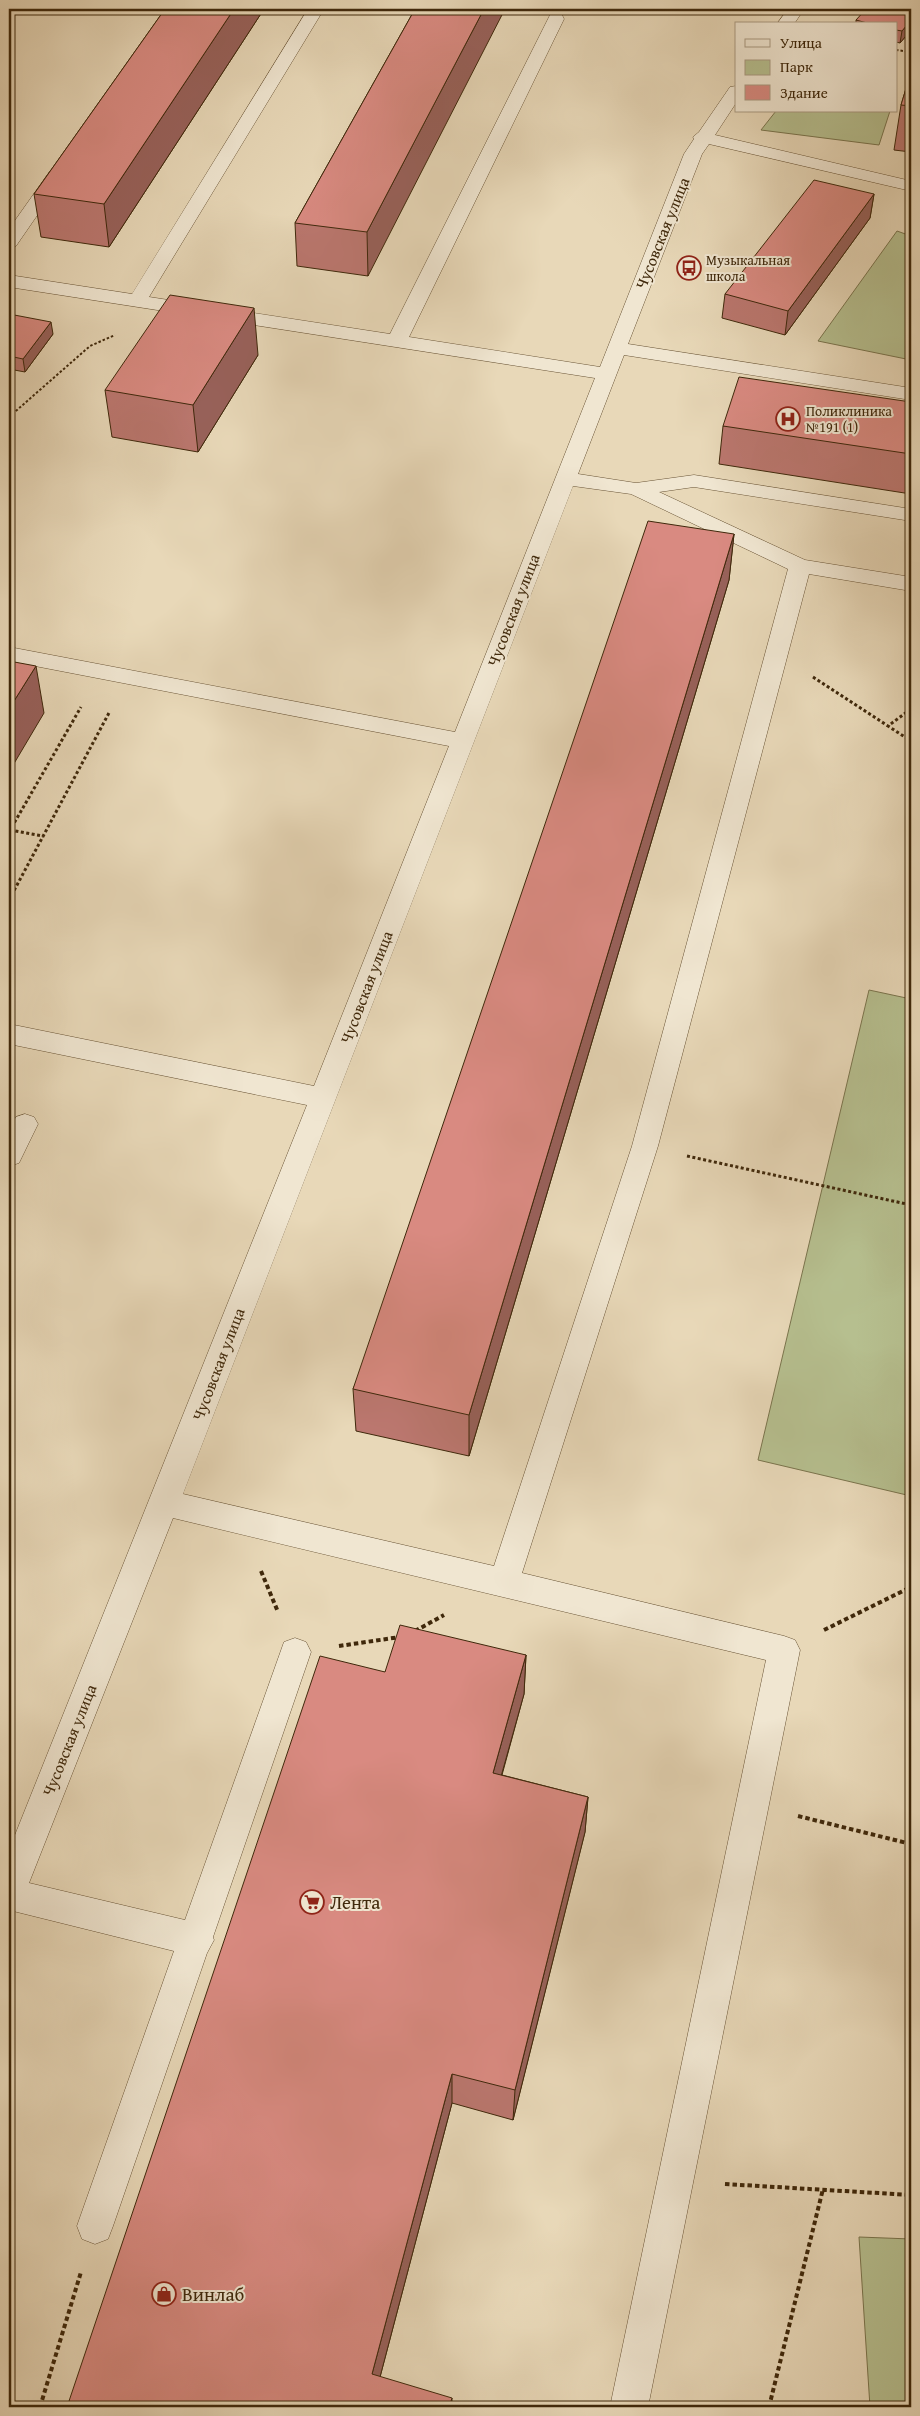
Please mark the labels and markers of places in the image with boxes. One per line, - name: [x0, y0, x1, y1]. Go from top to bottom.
- place label: Музыкальная школа: [706, 250, 790, 286]
- bus stop icon: Музыкальная школа: [676, 255, 702, 281]
- place label: Поликлиника №191 (1): [806, 401, 892, 437]
- hospital icon: Поликлиника №191 (1): [775, 406, 801, 432]
- place label: Лента: [330, 1888, 380, 1916]
- supermarket icon: Лента: [299, 1889, 325, 1915]
- place label: Винлаб: [182, 2280, 245, 2308]
- shop icon: Винлаб: [151, 2281, 177, 2307]

